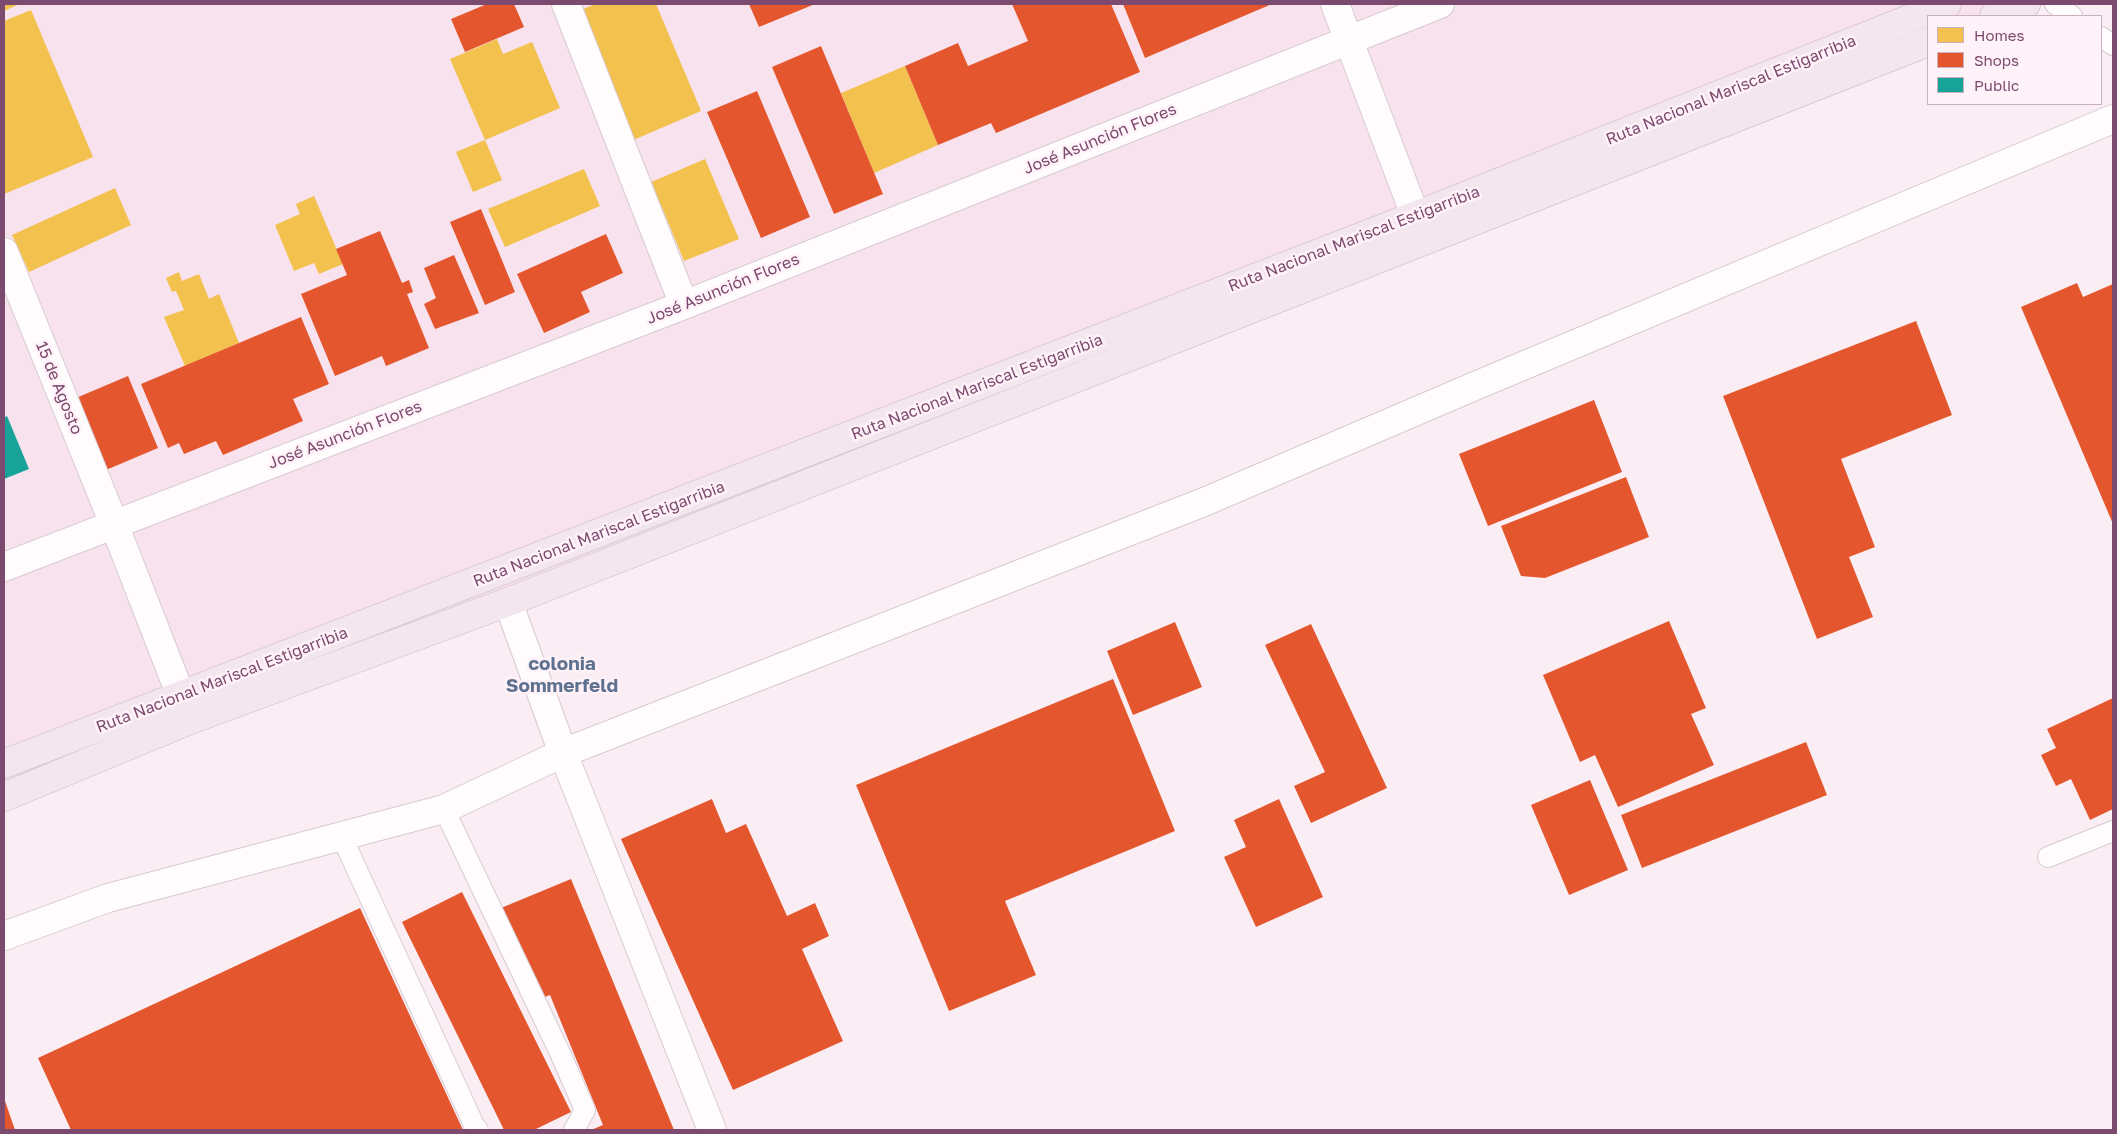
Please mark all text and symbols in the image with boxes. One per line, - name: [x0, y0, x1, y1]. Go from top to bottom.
- legend: [1927, 15, 2102, 105]
- text: Homes: [1974, 26, 2024, 44]
- street label: Ruta Nacional Mariscal Estigarribia: [1603, 31, 1859, 149]
- text: Shops: [1974, 51, 2019, 69]
- text: Public: [1974, 76, 2019, 94]
- street label: José Asunción Flores: [1021, 100, 1179, 178]
- street label: Ruta Nacional Mariscal Estigarribia: [1225, 182, 1483, 296]
- street label: José Asunción Flores: [644, 250, 802, 328]
- street label: Ruta Nacional Mariscal Estigarribia: [848, 330, 1106, 444]
- street label: 15 de Agosto: [32, 339, 86, 437]
- street label: José Asunción Flores: [265, 397, 425, 473]
- street label: Ruta Nacional Mariscal Estigarribia: [470, 477, 728, 591]
- street label: Ruta Nacional Mariscal Estigarribia: [93, 623, 351, 737]
- district label: colonia Sommerfeld: [506, 653, 618, 697]

